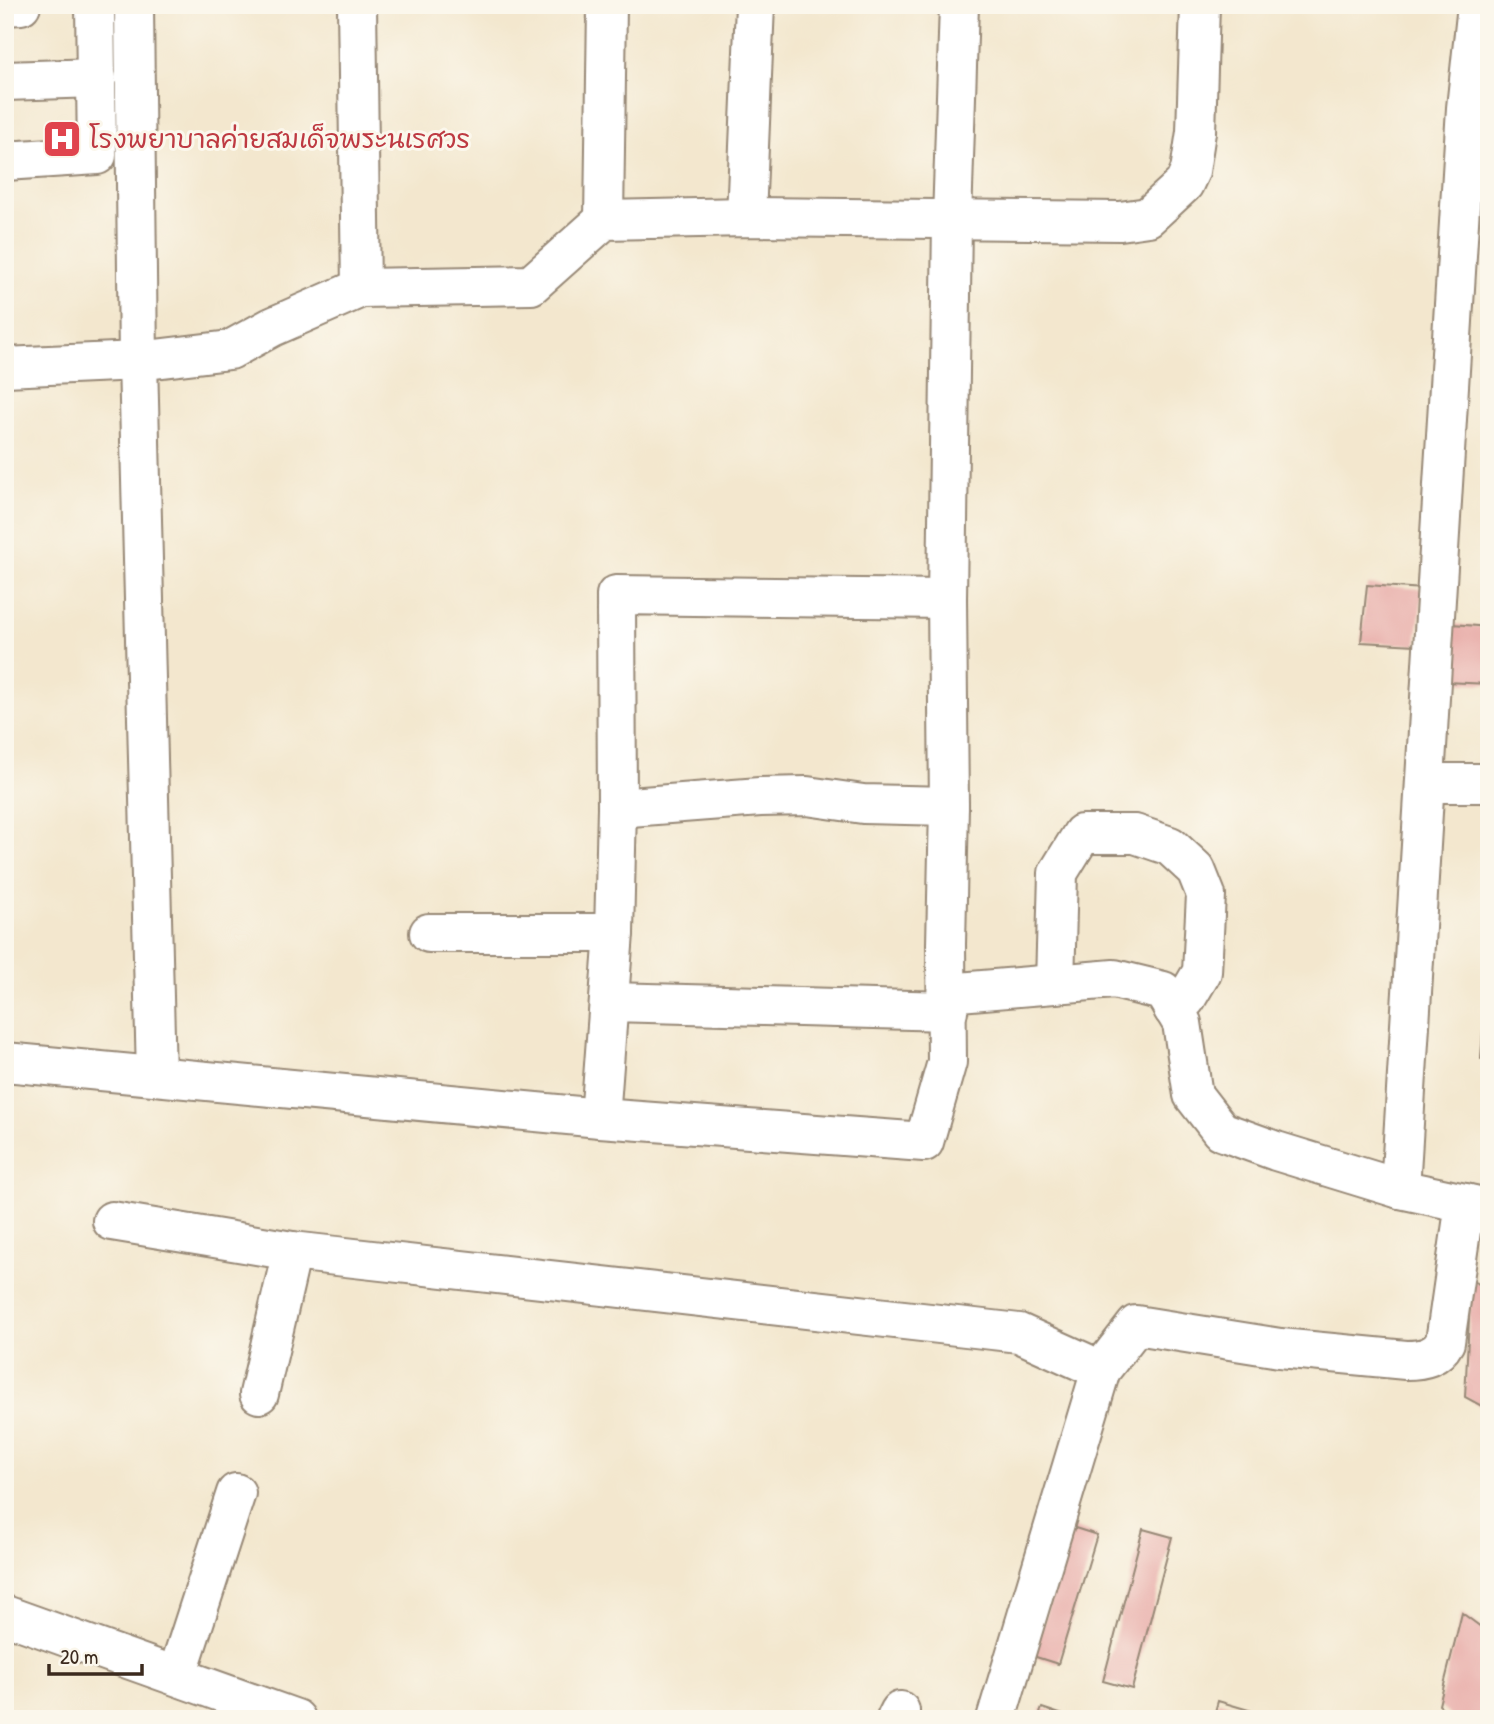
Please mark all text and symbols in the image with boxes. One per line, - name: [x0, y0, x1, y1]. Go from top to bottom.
- hospital icon: โรงพยาบาลค่ายสมเด็จพระนเรศวร: [41, 118, 83, 160]
- place label: โรงพยาบาลค่ายสมเด็จพระนเรศวร: [89, 121, 470, 156]
- scale bar: [49, 1633, 142, 1677]
- text: 20 m: [60, 1642, 98, 1671]

